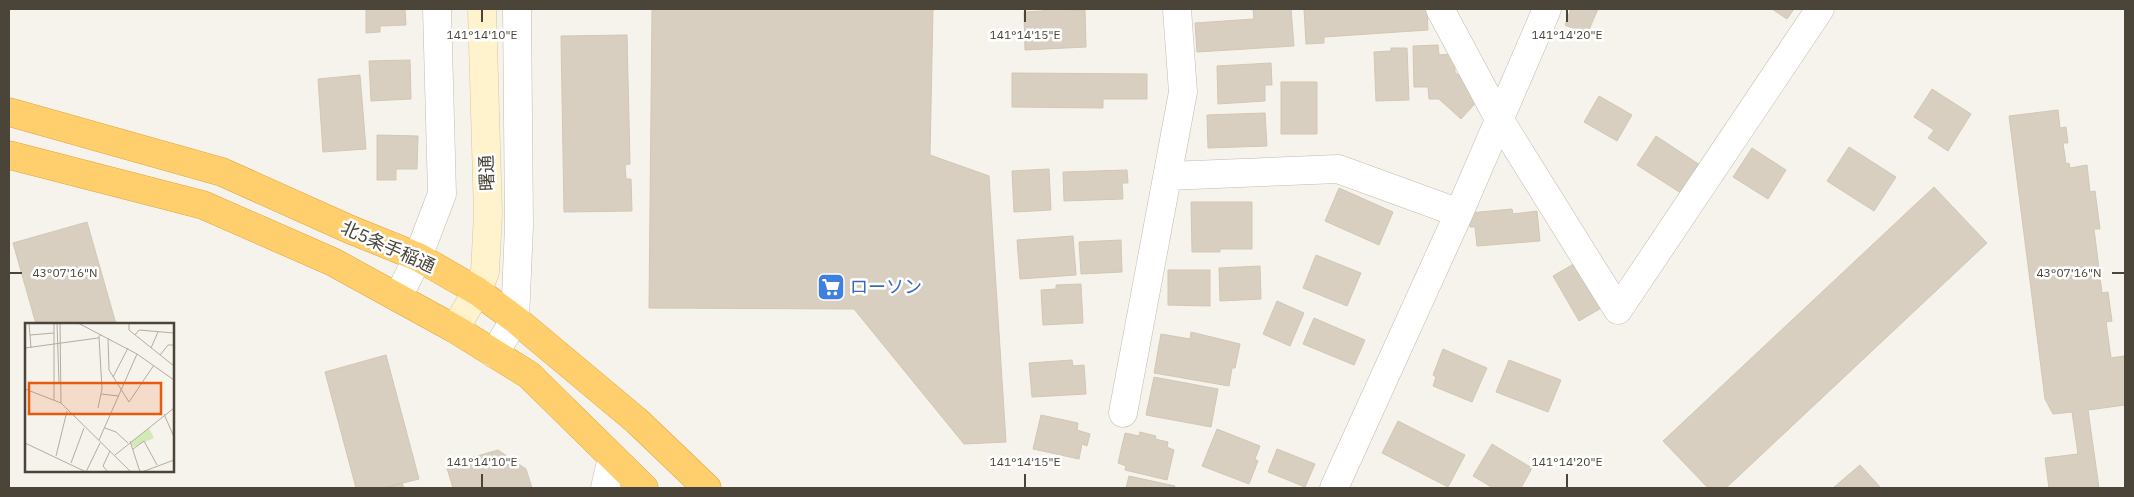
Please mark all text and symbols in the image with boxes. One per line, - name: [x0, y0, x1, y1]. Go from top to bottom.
- text: 141°14'10"E: [447, 27, 517, 42]
- text: 141°14'15"E: [990, 27, 1060, 42]
- text: 141°14'20"E: [1532, 27, 1602, 42]
- street label: 曙通: [474, 155, 499, 191]
- street label: 北5条手稲通: [337, 216, 439, 278]
- text: 43°07'16"N: [32, 265, 98, 280]
- text: 43°07'16"N: [2036, 265, 2102, 280]
- supermarket icon: ローソン: [816, 272, 846, 302]
- place label: ローソン: [850, 275, 922, 298]
- inset map: [25, 323, 174, 472]
- text: 141°14'10"E: [447, 454, 517, 469]
- text: 141°14'15"E: [990, 454, 1060, 469]
- text: 141°14'20"E: [1532, 454, 1602, 469]

